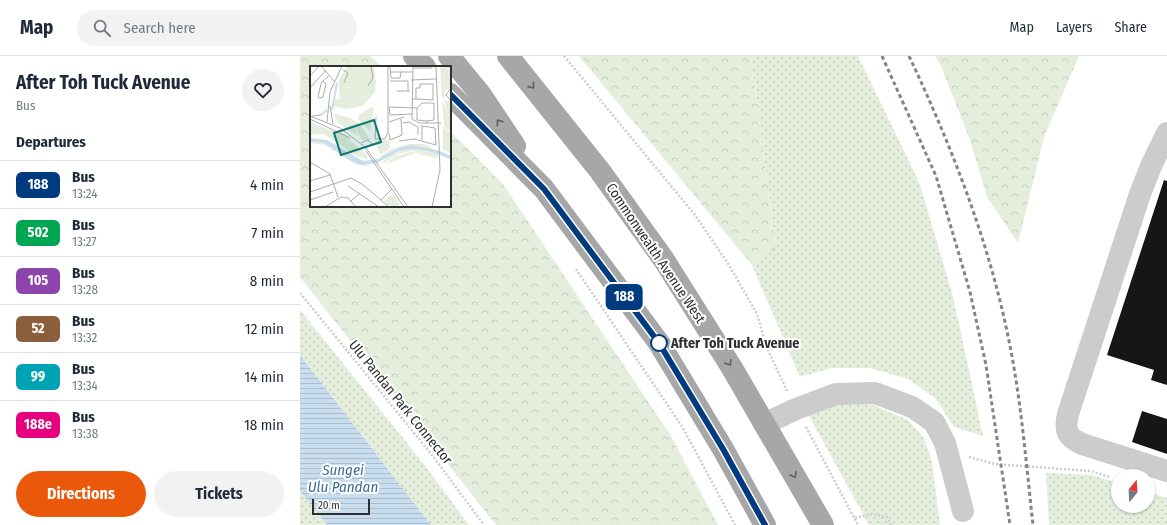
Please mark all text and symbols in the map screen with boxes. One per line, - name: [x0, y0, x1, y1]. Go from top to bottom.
- search box: [77, 10, 357, 46]
- text: Map: [20, 16, 53, 39]
- icon: search: [91, 17, 113, 39]
- text: Search here: [123, 19, 196, 37]
- text: Map: [1010, 19, 1034, 36]
- text: Layers: [1056, 19, 1092, 36]
- text: Share: [1114, 19, 1147, 36]
- inset map: [310, 66, 451, 207]
- button: heart: [242, 69, 284, 111]
- text: After Toh Tuck Avenue: [16, 71, 190, 94]
- one-way arrow: [528, 81, 535, 89]
- text: Bus: [16, 98, 35, 113]
- one-way arrow: [497, 119, 504, 126]
- text: Departures: [16, 133, 86, 151]
- text: Bus: [72, 168, 95, 186]
- text: 188: [28, 176, 48, 193]
- text: 4 min: [250, 176, 284, 194]
- street label: Commonwealth Avenue West: [602, 180, 709, 327]
- text: 13:24: [72, 186, 97, 201]
- text: Bus: [72, 216, 95, 234]
- text: 502: [28, 224, 48, 241]
- text: 7 min: [251, 224, 284, 242]
- text: 13:27: [72, 234, 97, 249]
- text: Bus: [72, 264, 95, 282]
- text: 105: [28, 272, 48, 289]
- text: 8 min: [250, 272, 284, 290]
- text: 13:28: [72, 282, 98, 297]
- line badge: 188: [601, 284, 647, 310]
- text: 188: [614, 288, 634, 305]
- text: Bus: [72, 312, 95, 330]
- text: 52: [31, 320, 45, 337]
- text: 12 min: [245, 320, 284, 338]
- text: 13:32: [72, 330, 97, 345]
- marker: After Toh Tuck Avenue: [650, 334, 668, 352]
- place label: After Toh Tuck Avenue: [670, 335, 799, 352]
- street label: Ulu Pandan Park Connector: [345, 337, 456, 468]
- one-way arrow: [724, 359, 731, 366]
- text: Bus: [72, 360, 95, 378]
- text: 99: [31, 368, 45, 385]
- text: 14 min: [244, 368, 284, 386]
- text: 13:34: [72, 378, 98, 393]
- text: Bus: [72, 408, 95, 426]
- text: 188e: [24, 416, 52, 433]
- text: 18 min: [244, 416, 284, 434]
- text: 13:38: [72, 426, 98, 441]
- water label: Sungei Ulu Pandan: [308, 461, 378, 496]
- north arrow: [1111, 469, 1155, 513]
- map controls: [1111, 469, 1155, 513]
- button: Directions: [16, 471, 146, 517]
- button: Tickets: [154, 471, 284, 517]
- one-way arrow: [790, 471, 797, 479]
- scale bar: [312, 497, 370, 516]
- text: 20 m: [318, 499, 340, 512]

